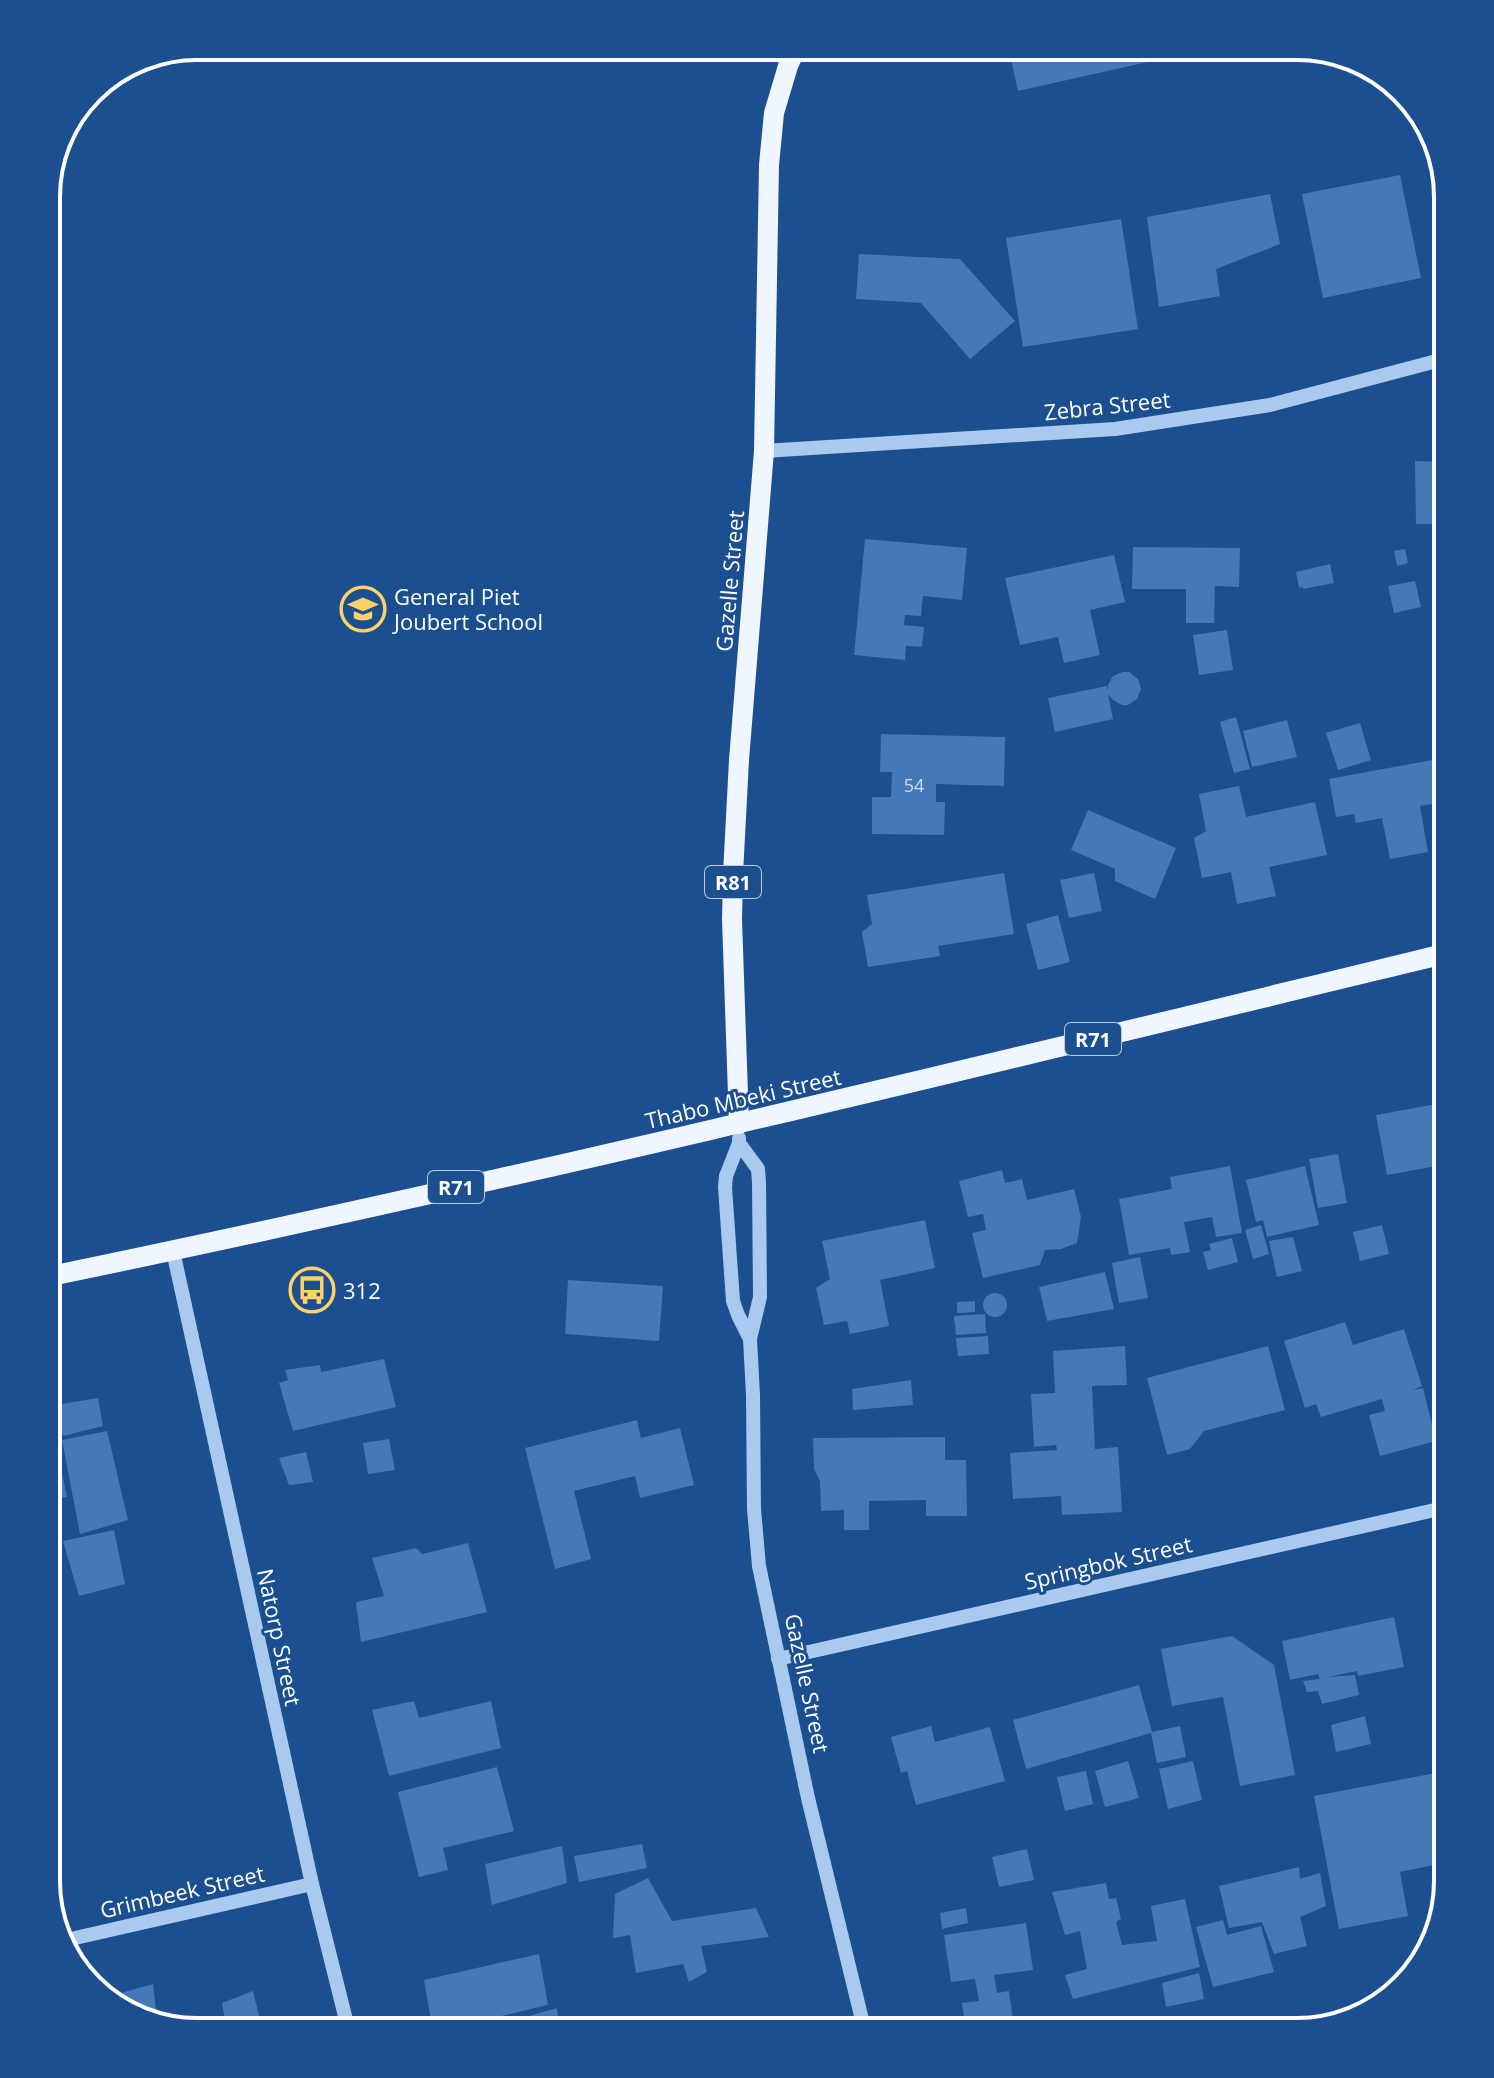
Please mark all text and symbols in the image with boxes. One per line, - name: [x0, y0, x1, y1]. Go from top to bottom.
- street label: Zebra Street: [1042, 383, 1172, 427]
- street label: Gazelle Street: [708, 509, 750, 653]
- place label: General Piet Joubert School: [392, 581, 543, 636]
- school or university icon: General Piet Joubert School: [339, 585, 387, 633]
- house number: 54: [904, 773, 924, 797]
- road number: R81: [705, 866, 761, 898]
- road number: R71: [1065, 1023, 1121, 1055]
- street label: Thabo Mbeki Street: [642, 1061, 844, 1135]
- road number: R71: [428, 1171, 484, 1203]
- bus stop icon: 312: [288, 1266, 336, 1314]
- place label: 312: [343, 1275, 381, 1305]
- street label: Springbok Street: [1021, 1528, 1195, 1596]
- street label: Natorp Street: [251, 1566, 309, 1708]
- street label: Gazelle Street: [779, 1611, 837, 1755]
- street label: Grimbeek Street: [97, 1857, 267, 1924]

